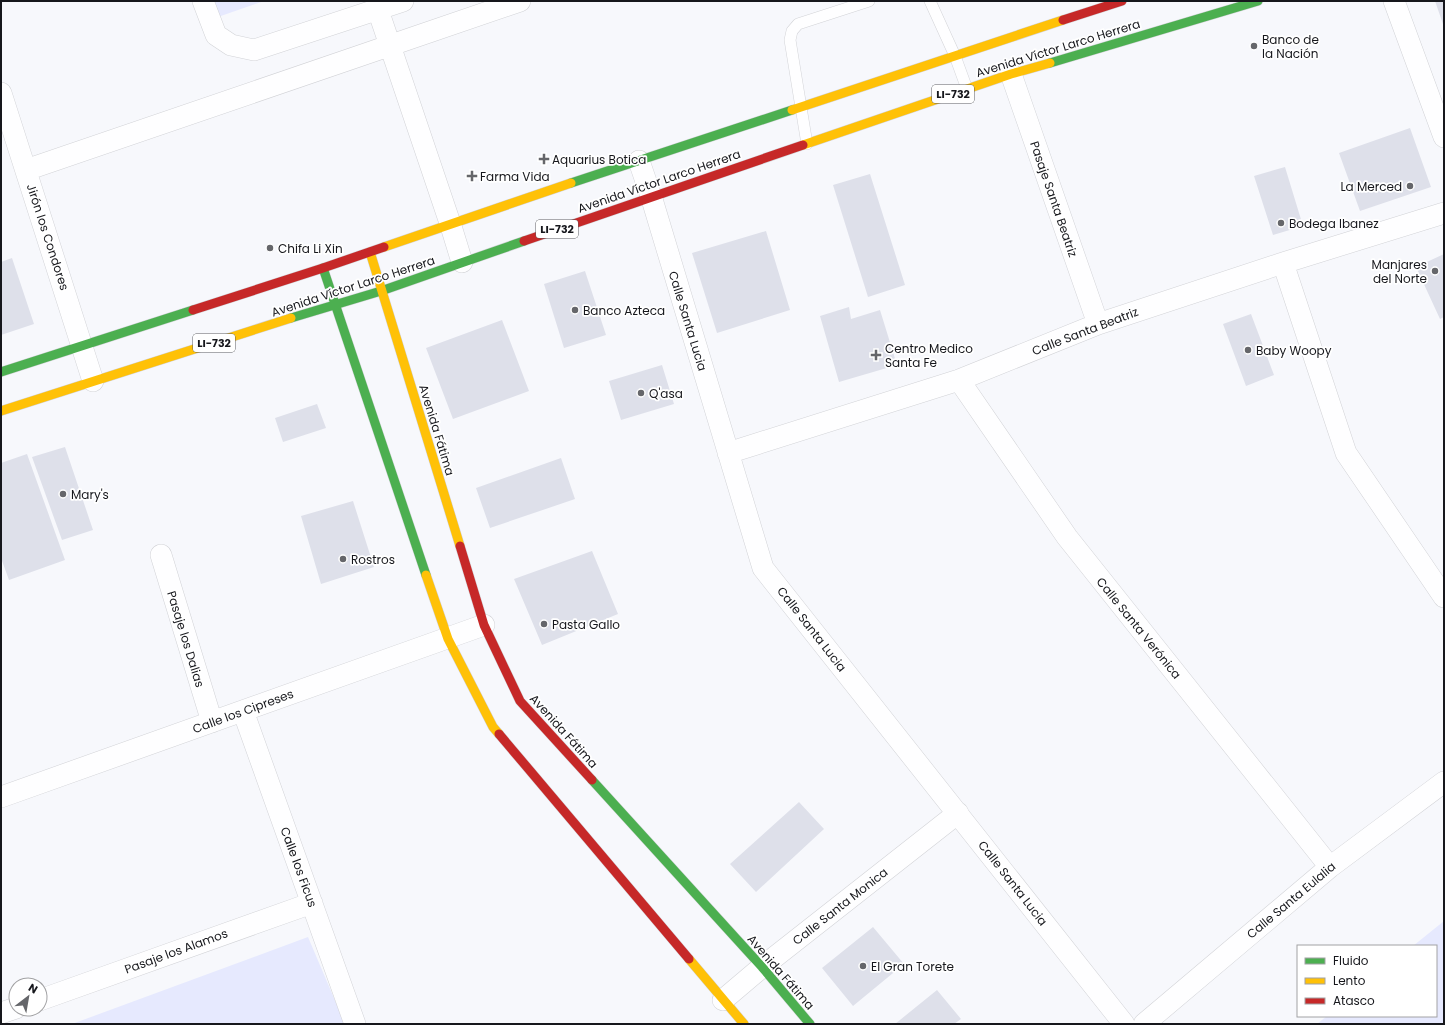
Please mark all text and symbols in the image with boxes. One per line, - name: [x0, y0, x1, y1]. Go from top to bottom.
- street label: Avenida Víctor Larco Herrera: [974, 15, 1142, 81]
- place label: Banco de la Nación: [1262, 31, 1319, 62]
- marker: Banco de la Nación: [1249, 41, 1259, 51]
- road number: LI-732: [932, 85, 974, 103]
- street label: Pasaje Santa Beatriz: [1026, 139, 1082, 259]
- street label: Avenida Víctor Larco Herrera: [575, 145, 743, 217]
- place label: Aquarius Botica: [552, 151, 646, 168]
- marker: Aquarius Botica: [539, 154, 549, 164]
- place label: Farma Vida: [480, 168, 550, 185]
- marker: Farma Vida: [467, 171, 477, 181]
- place label: La Merced: [1340, 178, 1402, 195]
- marker: La Merced: [1405, 181, 1415, 191]
- street label: Jirón los Condores: [23, 182, 73, 292]
- place label: Bodega Ibanez: [1289, 215, 1379, 232]
- marker: Bodega Ibanez: [1276, 218, 1286, 228]
- road number: LI-732: [536, 220, 578, 238]
- place label: Chifa Li Xin: [278, 240, 343, 257]
- marker: Chifa Li Xin: [265, 243, 275, 253]
- street label: Avenida Víctor Larco Herrera: [269, 251, 437, 321]
- place label: Manjares del Norte: [1372, 256, 1427, 287]
- marker: Manjares del Norte: [1430, 266, 1440, 276]
- street label: Calle Santa Lucia: [665, 269, 711, 373]
- place label: Banco Azteca: [583, 302, 665, 319]
- street label: Calle Santa Beatriz: [1029, 303, 1141, 359]
- marker: Banco Azteca: [570, 305, 580, 315]
- road number: LI-732: [193, 334, 235, 352]
- place label: Centro Medico Santa Fe: [885, 340, 973, 371]
- place label: Baby Woopy: [1256, 342, 1332, 359]
- marker: Baby Woopy: [1243, 345, 1253, 355]
- marker: Centro Medico Santa Fe: [870, 349, 882, 361]
- street label: Avenida Fátima: [415, 382, 459, 478]
- place label: Q'asa: [649, 385, 683, 402]
- marker: Q'asa: [636, 388, 646, 398]
- place label: Mary's: [71, 486, 109, 503]
- marker: Mary's: [58, 489, 68, 499]
- place label: Rostros: [351, 551, 395, 568]
- marker: Rostros: [338, 554, 348, 564]
- street label: Calle Santa Verónica: [1093, 574, 1185, 682]
- street label: Calle Santa Lucia: [773, 583, 851, 675]
- street label: Pasaje los Dalias: [163, 589, 209, 689]
- place label: Pasta Gallo: [552, 616, 620, 633]
- marker: Pasta Gallo: [539, 619, 549, 629]
- street label: Calle los Cipreses: [190, 685, 296, 737]
- street label: Avenida Fátima: [526, 690, 602, 772]
- street label: Calle los Ficus: [277, 825, 321, 909]
- street label: Calle Santa Lucia: [974, 837, 1052, 929]
- street label: Calle Santa Eulalia: [1243, 858, 1339, 942]
- street label: Calle Santa Monica: [789, 863, 891, 949]
- street label: Pasaje los Alamos: [122, 924, 230, 978]
- street label: Avenida Fátima: [744, 931, 818, 1013]
- legend: [1297, 945, 1437, 1017]
- text: Fluido: [1333, 952, 1369, 969]
- place label: El Gran Torete: [871, 958, 954, 975]
- marker: El Gran Torete: [858, 961, 868, 971]
- text: Lento: [1333, 972, 1366, 989]
- north arrow: [8, 977, 48, 1017]
- text: N: [25, 979, 41, 997]
- text: Atasco: [1333, 992, 1375, 1009]

